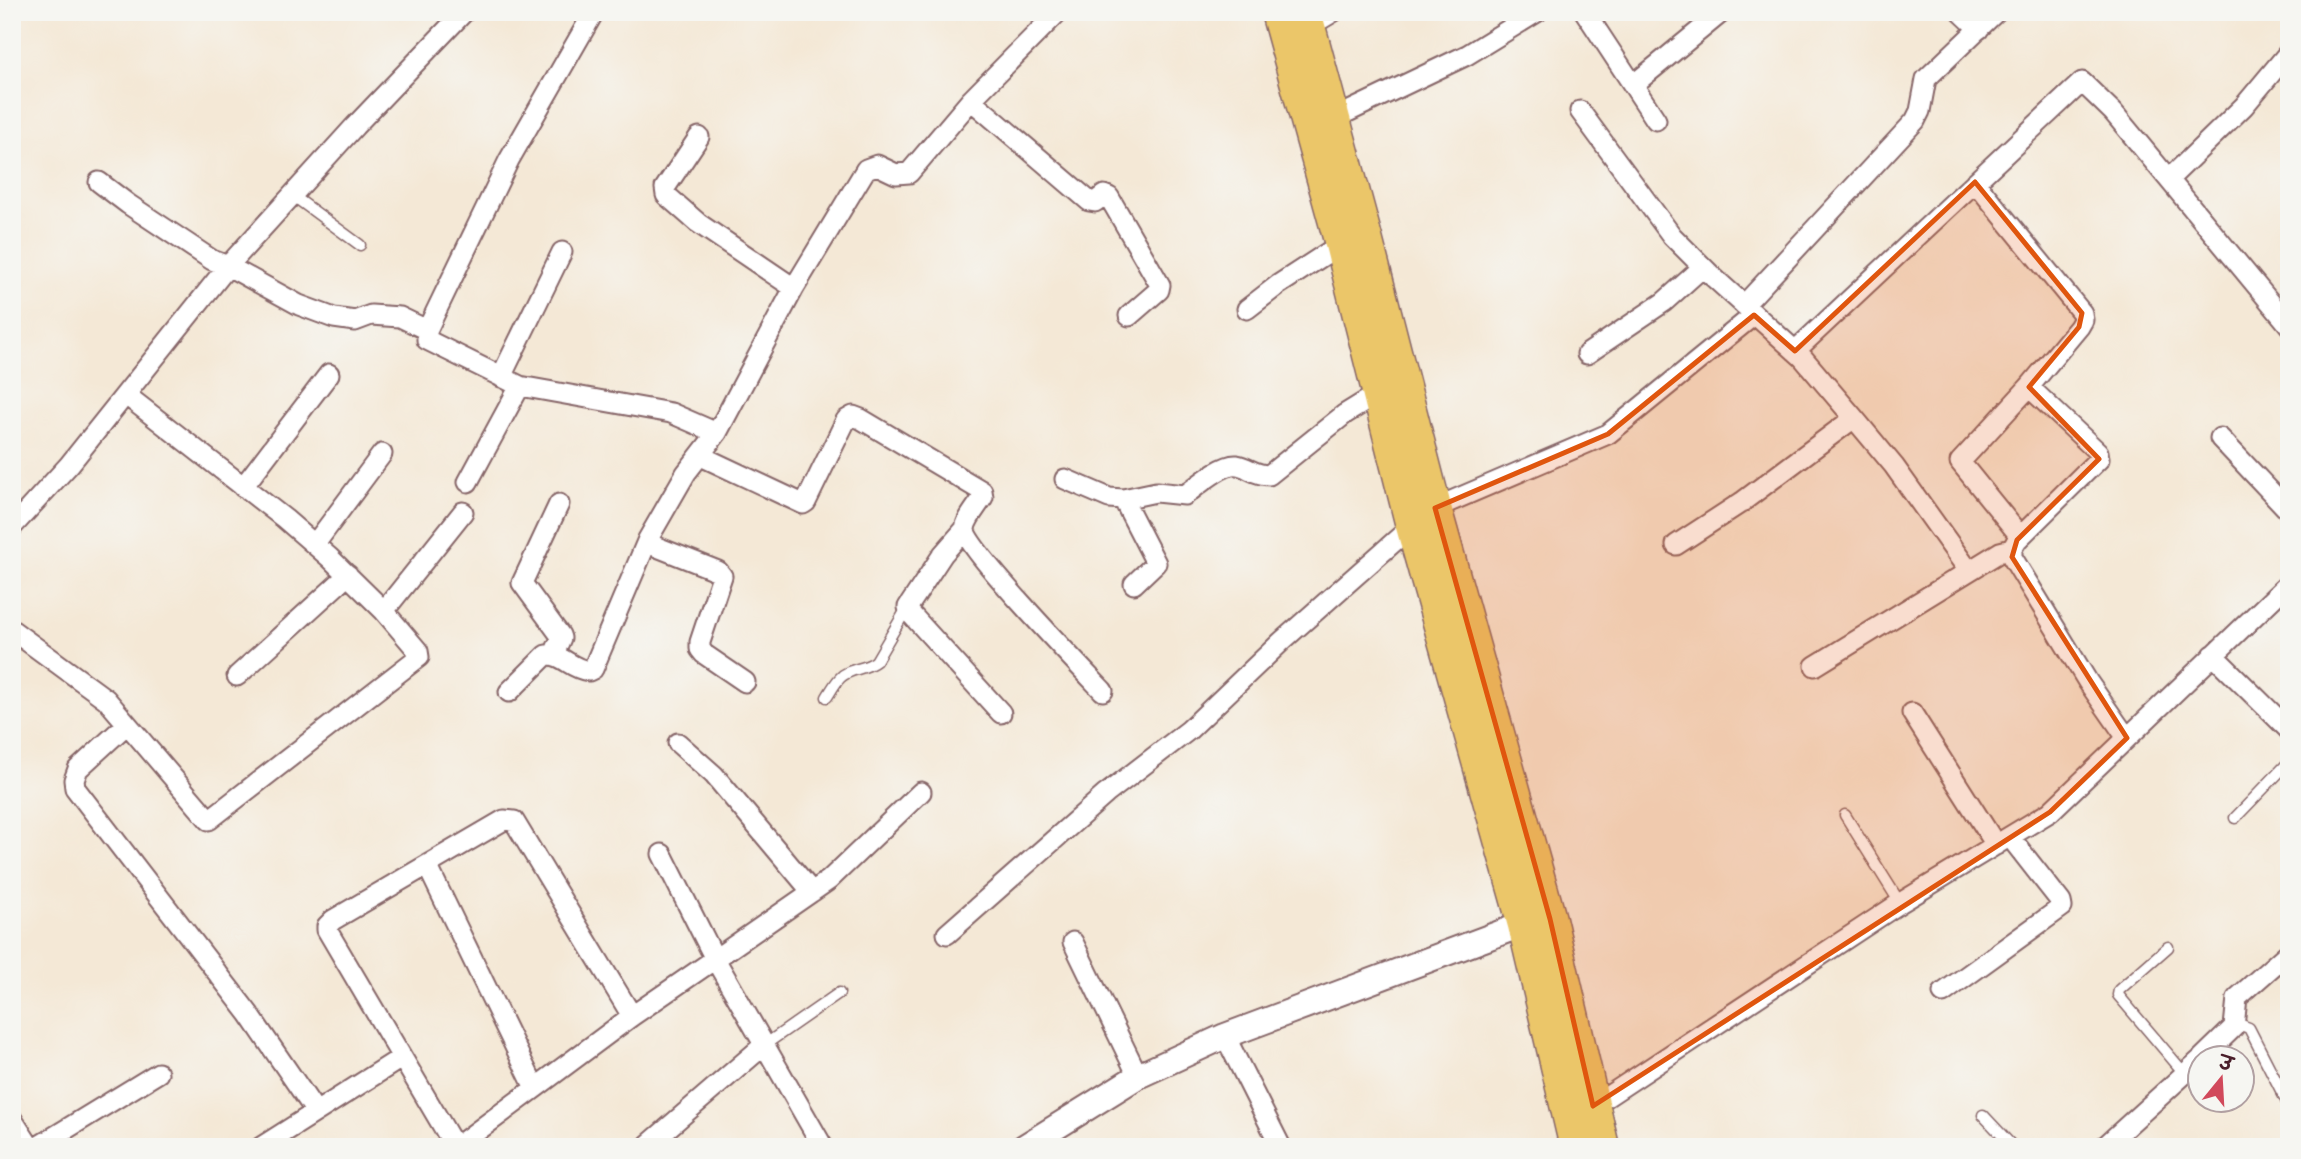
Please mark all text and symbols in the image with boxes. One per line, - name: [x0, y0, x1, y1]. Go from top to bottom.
- north arrow: [2186, 1044, 2256, 1114]
- text: उ: [2215, 1051, 2238, 1077]

